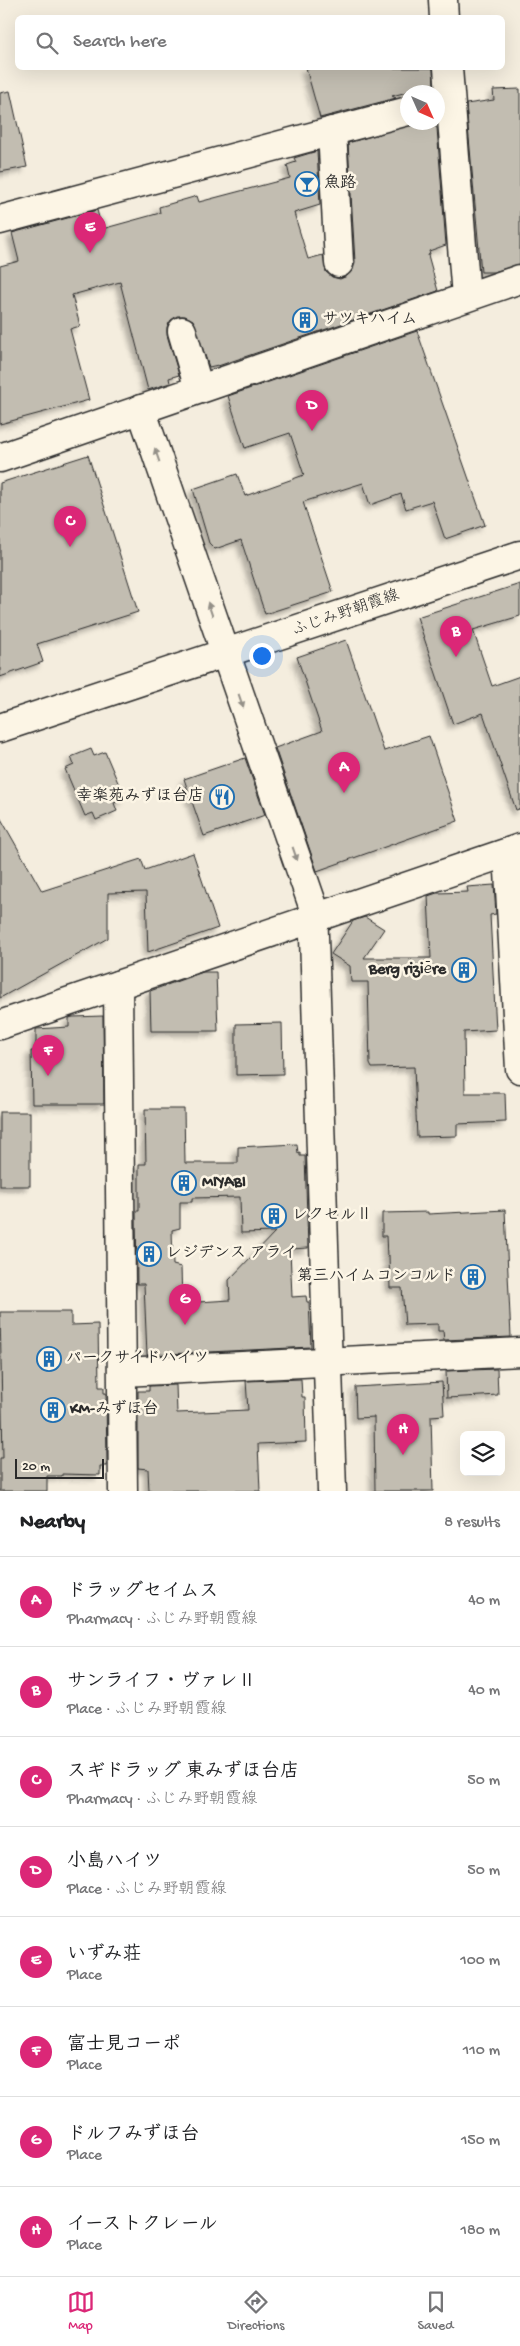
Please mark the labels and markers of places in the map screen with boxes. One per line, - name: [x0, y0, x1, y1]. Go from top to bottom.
- bar icon: 魚路: [294, 171, 320, 197]
- place label: 魚路: [324, 173, 356, 194]
- pin: E: [74, 212, 106, 253]
- building icon: サツキハイム: [292, 307, 318, 333]
- place label: サツキハイム: [322, 311, 417, 330]
- pin: D: [296, 390, 328, 431]
- pin: C: [54, 506, 86, 547]
- pin: B: [440, 616, 472, 657]
- pin: A: [328, 752, 360, 793]
- restaurant icon: 幸楽苑みずほ台店: [209, 784, 235, 810]
- place label: 幸楽苑みずほ台店: [76, 786, 204, 807]
- building icon: Berg riziēre: [451, 957, 477, 983]
- place label: Berg riziēre: [368, 961, 447, 980]
- pin: F: [32, 1035, 64, 1076]
- building icon: MIYABI: [171, 1170, 197, 1196]
- place label: MIYABI: [202, 1174, 246, 1193]
- building icon: レクセルⅡ: [261, 1203, 287, 1229]
- place label: レクセルⅡ: [292, 1207, 372, 1226]
- building icon: レジデンス アライ: [136, 1241, 162, 1267]
- place label: レジデンス アライ: [166, 1244, 297, 1264]
- building icon: 第三ハイムコンコルド: [460, 1264, 486, 1290]
- place label: 第三ハイムコンコルド: [297, 1267, 456, 1287]
- pin: G: [169, 1284, 201, 1325]
- building icon: パークサイドハイツ: [36, 1346, 62, 1372]
- place label: パークサイドハイツ: [66, 1350, 209, 1369]
- building icon: KM-みずほ台: [40, 1397, 66, 1423]
- place label: KM-みずほ台: [69, 1399, 159, 1420]
- pin: H: [387, 1414, 419, 1455]

